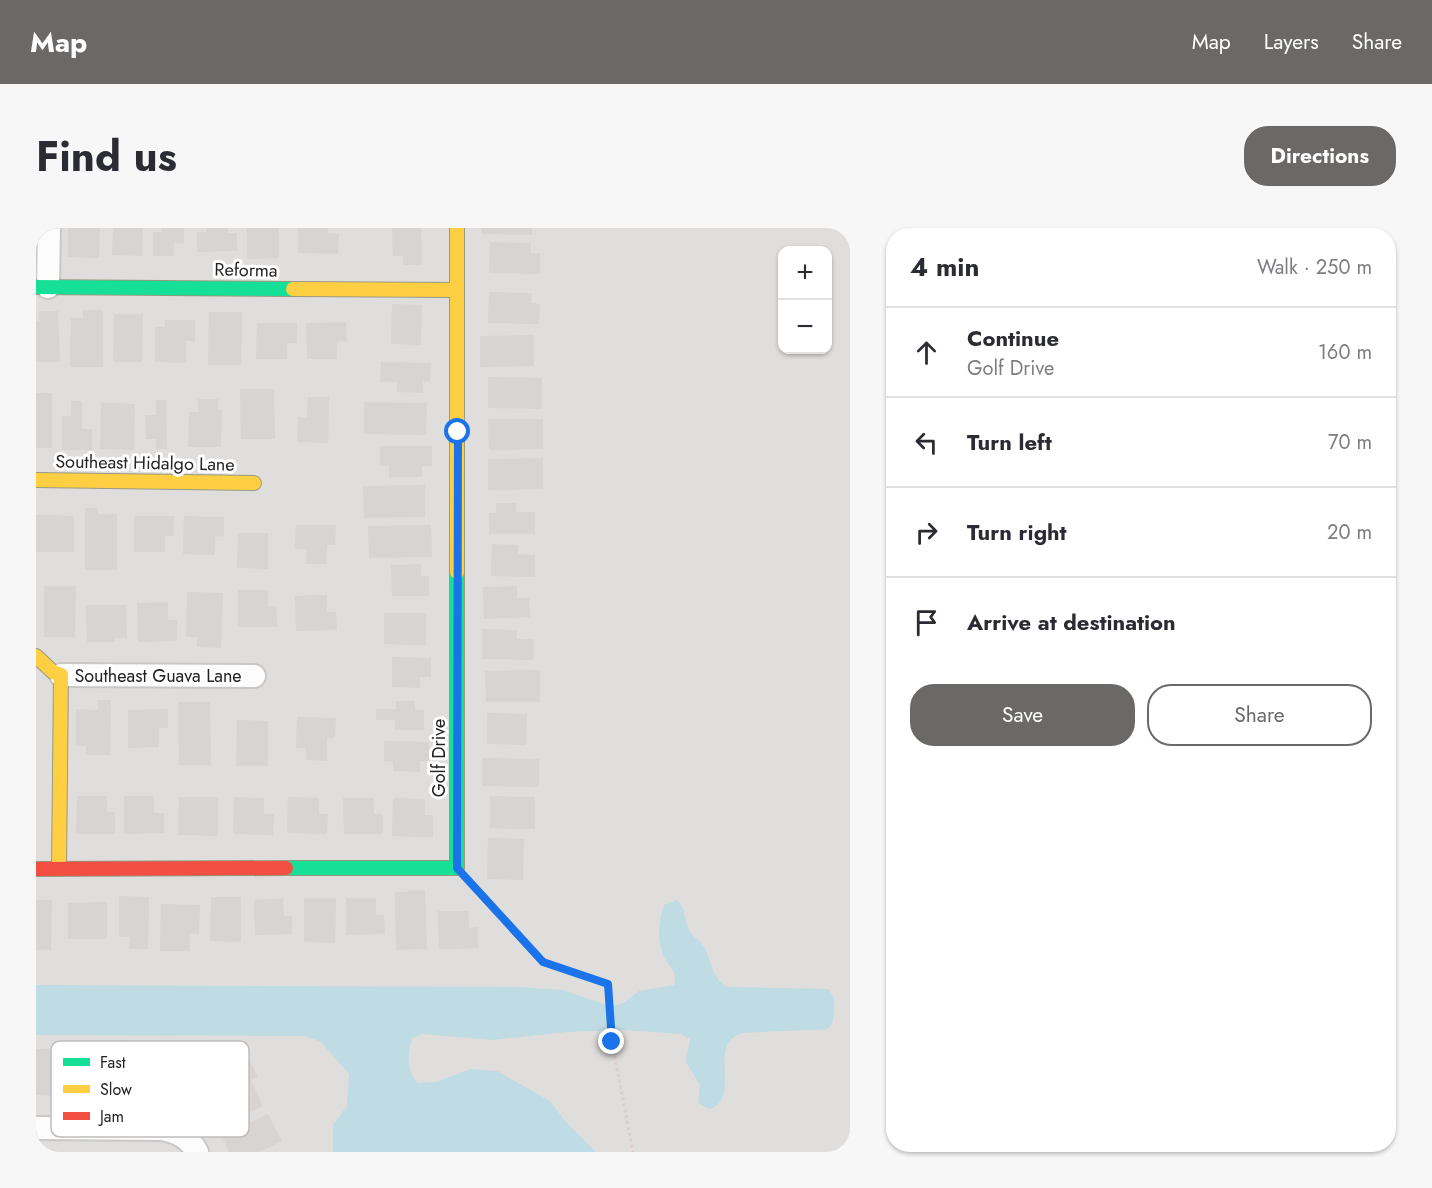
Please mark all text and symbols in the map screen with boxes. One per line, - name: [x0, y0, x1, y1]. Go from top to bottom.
- text: Map: [30, 22, 87, 63]
- text: Map: [1192, 27, 1231, 57]
- text: Layers: [1264, 27, 1319, 57]
- text: Share: [1352, 27, 1402, 57]
- text: Find us: [36, 126, 177, 187]
- button: Directions: [1244, 126, 1396, 186]
- map controls: [778, 246, 832, 354]
- button: +: [778, 246, 832, 300]
- text: 4 min: [910, 248, 979, 286]
- text: Walk · 250 m: [1257, 253, 1372, 282]
- street label: Reforma: [214, 256, 278, 284]
- button: −: [778, 300, 832, 354]
- text: Continue: [967, 322, 1059, 354]
- icon: ahead: [910, 336, 943, 369]
- text: 160 m: [1318, 338, 1372, 367]
- text: Golf Drive: [967, 354, 1054, 383]
- route start: [444, 418, 470, 444]
- icon: left: [910, 426, 943, 459]
- text: Turn left: [967, 426, 1052, 458]
- text: 70 m: [1328, 428, 1372, 457]
- street label: Southeast Hidalgo Lane: [55, 448, 235, 478]
- icon: right: [910, 516, 943, 549]
- text: Turn right: [967, 516, 1067, 548]
- text: 20 m: [1327, 518, 1372, 547]
- icon: arrive: [910, 606, 943, 639]
- text: Arrive at destination: [967, 606, 1176, 638]
- street label: Southeast Guava Lane: [74, 663, 242, 689]
- button: Save: [910, 684, 1135, 746]
- button: Share: [1147, 684, 1372, 746]
- street label: Golf Drive: [426, 719, 452, 797]
- route end: [598, 1028, 624, 1054]
- legend: [51, 1041, 249, 1137]
- text: Fast: [100, 1051, 126, 1074]
- text: Slow: [100, 1078, 132, 1101]
- text: Jam: [98, 1105, 124, 1128]

